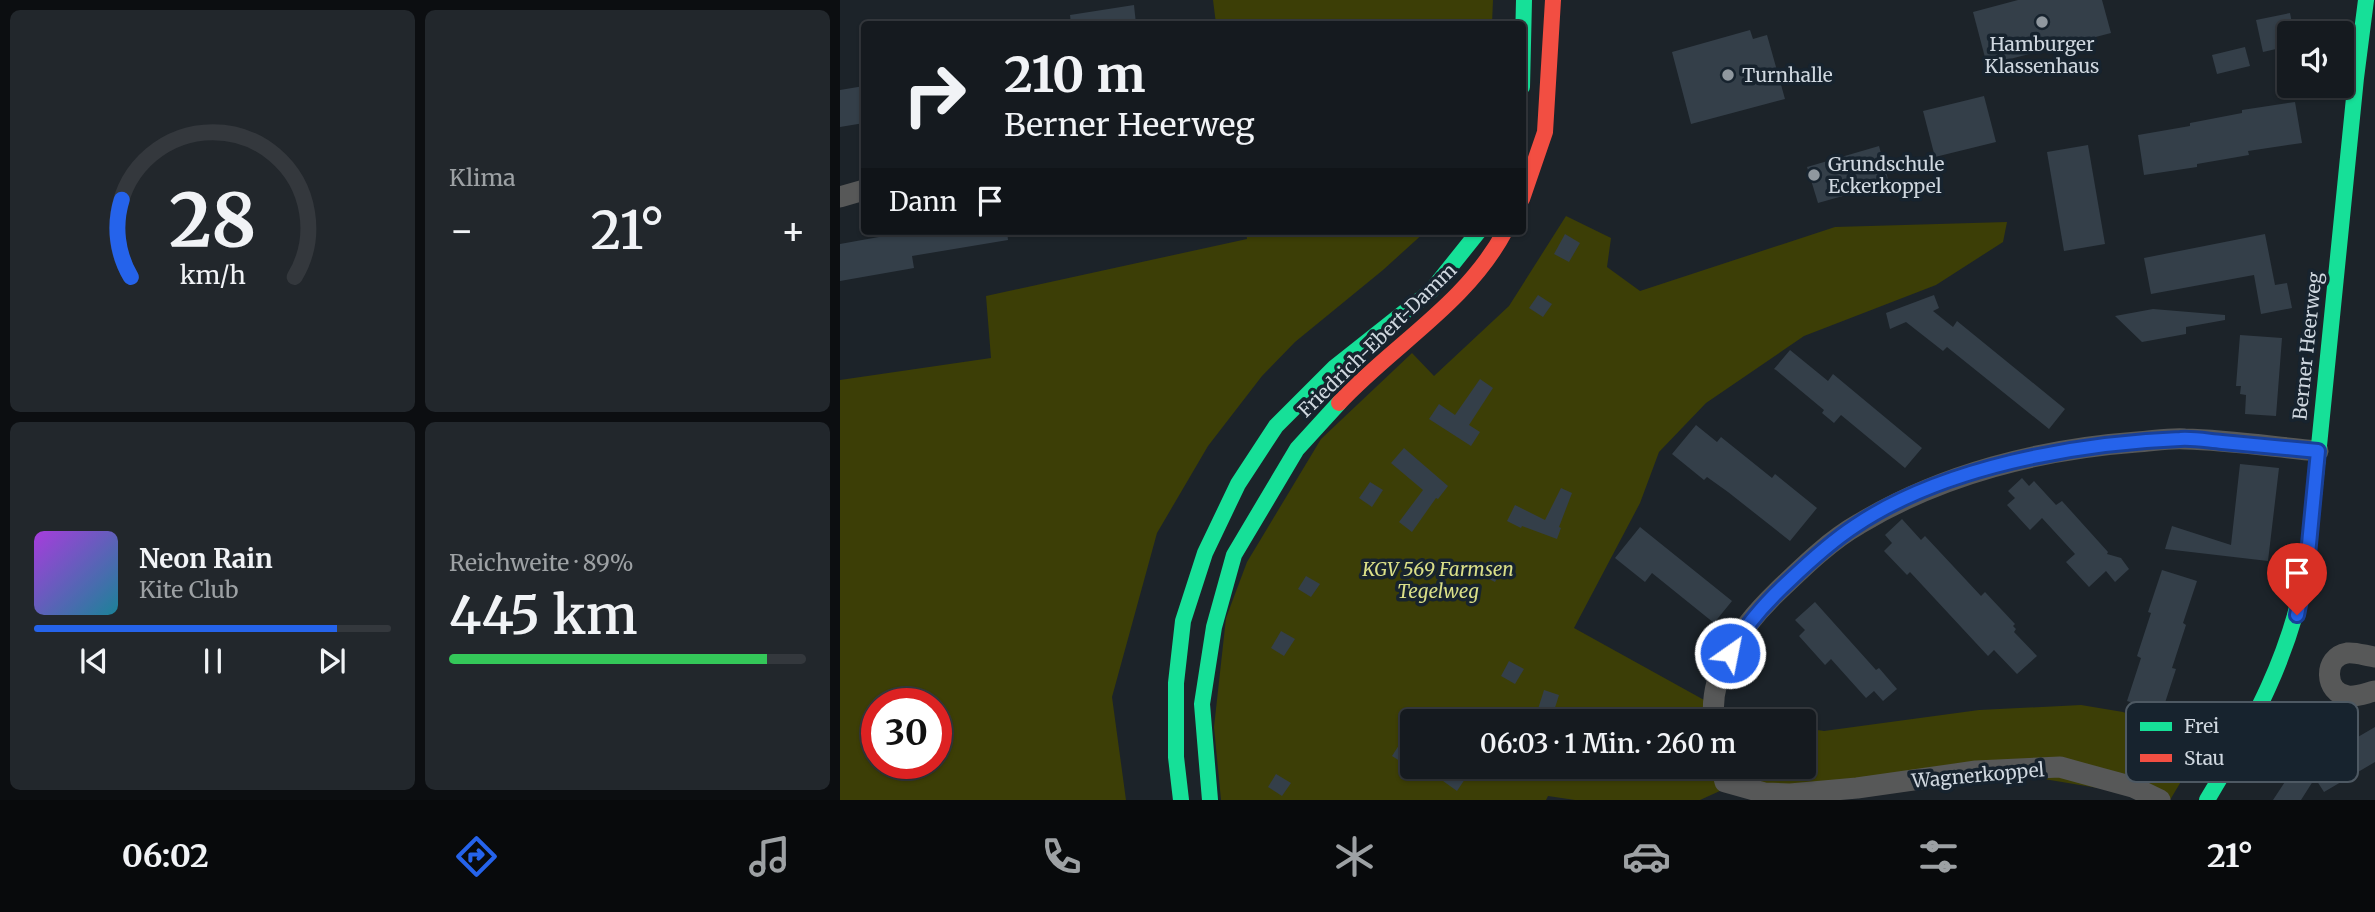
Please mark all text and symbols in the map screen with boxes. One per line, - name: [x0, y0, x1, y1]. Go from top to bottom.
- marker: Hamburger Klassenhaus: [2034, 14, 2050, 30]
- map controls: [2277, 21, 2354, 98]
- button: sound: [2277, 21, 2354, 98]
- place label: Hamburger Klassenhaus: [1985, 32, 2099, 78]
- text: 210 m: [1004, 44, 1145, 105]
- icon: right: [889, 49, 980, 140]
- place label: Turnhalle: [1742, 63, 1833, 87]
- marker: Turnhalle: [1720, 67, 1736, 83]
- text: Berner Heerweg: [1004, 105, 1255, 145]
- place label: Grundschule Eckerkoppel: [1828, 152, 1945, 198]
- text: Klima: [449, 163, 516, 192]
- marker: Grundschule Eckerkoppel: [1806, 167, 1822, 183]
- text: 28: [169, 175, 256, 267]
- icon: arrive: [971, 182, 1009, 220]
- text: Dann: [889, 185, 957, 218]
- text: 21°: [591, 198, 664, 263]
- text: −: [449, 207, 474, 254]
- text: +: [781, 207, 806, 254]
- street label: Friedrich-Ebert-Damm: [1293, 258, 1461, 422]
- text: km/h: [179, 259, 246, 291]
- street label: Berner Heerweg: [2287, 270, 2327, 421]
- text: Neon Rain: [139, 542, 273, 575]
- pin: [2267, 543, 2327, 615]
- text: Reichweite · 89%: [449, 548, 634, 577]
- icon: arrive: [2278, 554, 2316, 592]
- park label: KGV 569 Farmsen Tegelweg: [1361, 557, 1514, 603]
- text: Kite Club: [139, 575, 238, 604]
- text: 445 km: [449, 583, 638, 648]
- position arrow: [1693, 616, 1767, 690]
- icon: previous: [75, 642, 113, 680]
- icon: pause: [194, 642, 232, 680]
- icon: next: [313, 642, 351, 680]
- speed limit sign: 30: [861, 688, 952, 779]
- legend: [2126, 702, 2358, 782]
- text: Frei: [2184, 714, 2219, 738]
- text: 06:03 · 1 Min. · 260 m: [1480, 727, 1736, 760]
- text: Stau: [2184, 746, 2225, 770]
- street label: Wagnerkoppel: [1910, 757, 2045, 793]
- icon: directions: [452, 832, 501, 881]
- icon: music: [745, 832, 794, 881]
- icon: phone: [1037, 832, 1086, 881]
- icon: climate: [1330, 832, 1379, 881]
- icon: car: [1622, 832, 1671, 881]
- icon: filters: [1914, 832, 1963, 881]
- text: 06:02: [122, 836, 209, 876]
- text: 21°: [2207, 836, 2253, 876]

